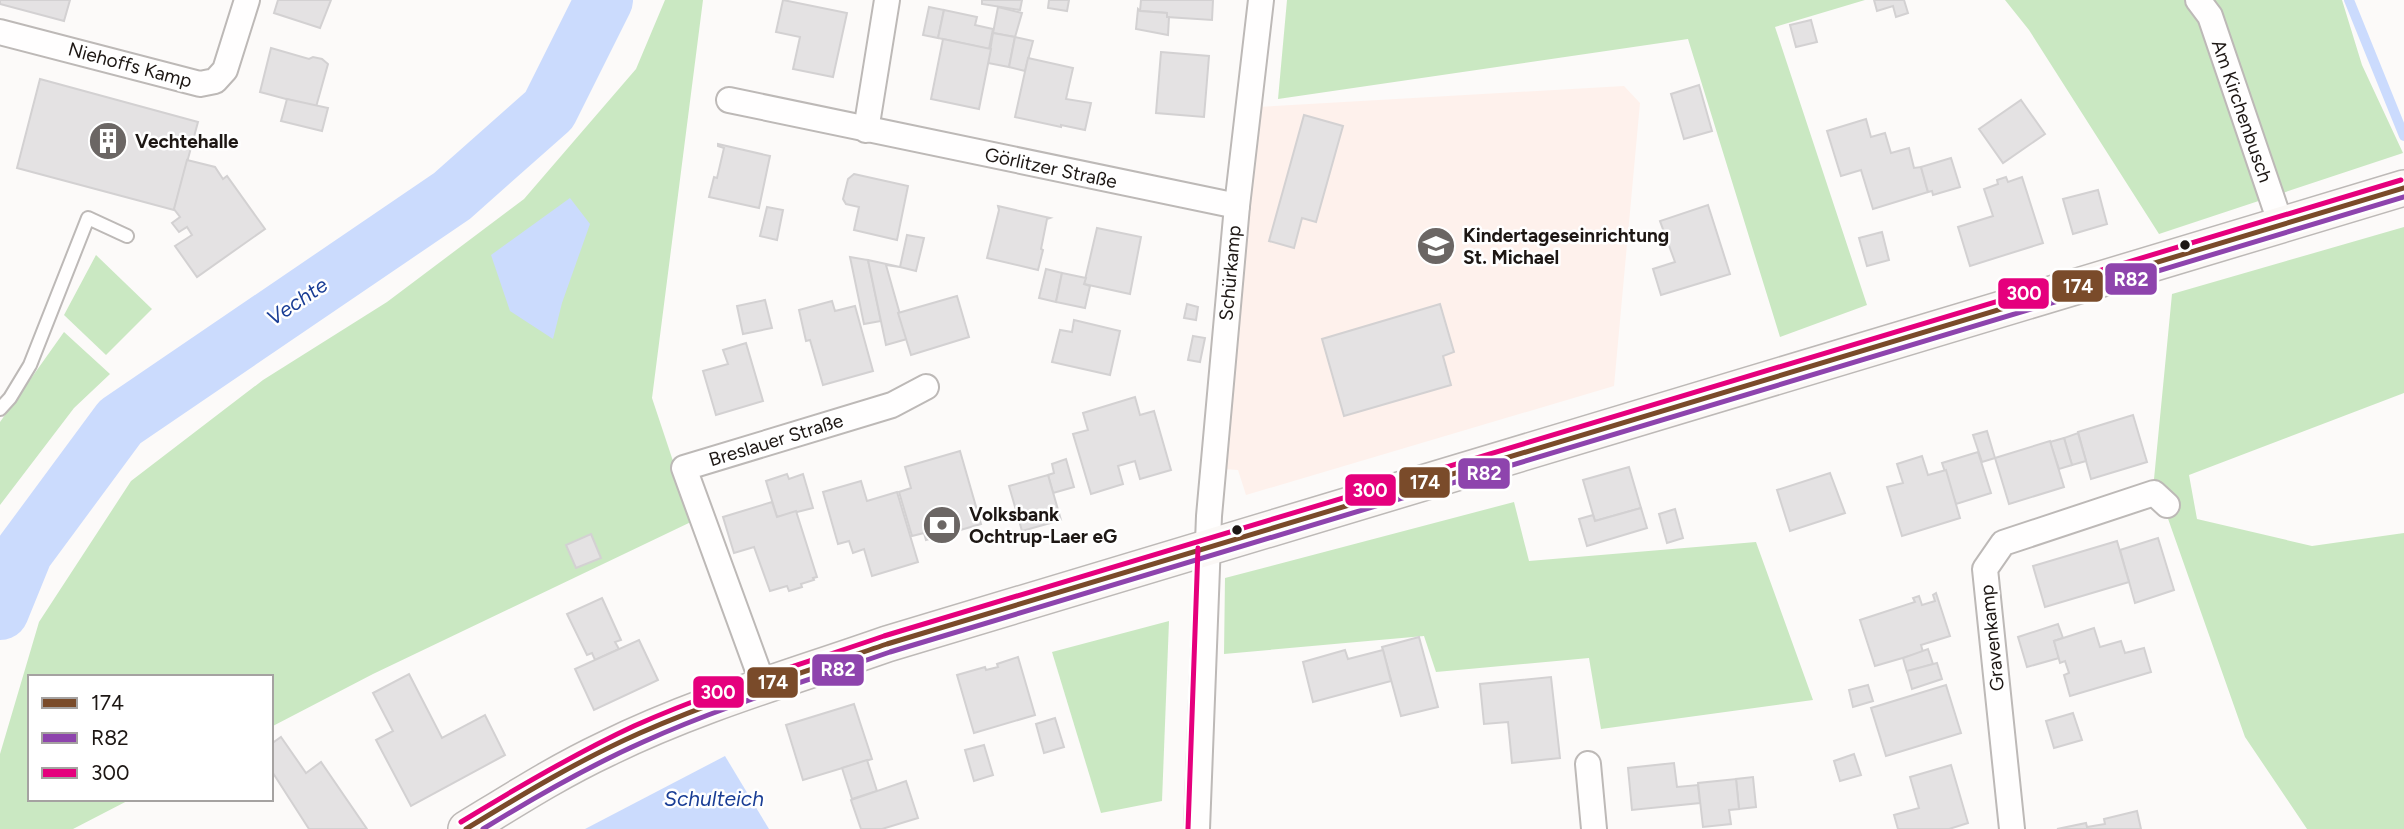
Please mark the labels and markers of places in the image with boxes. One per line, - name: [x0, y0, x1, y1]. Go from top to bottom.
- building icon: Vechtehalle: [87, 120, 129, 162]
- place label: Vechtehalle: [135, 130, 239, 153]
- place label: Kindertageseinrichtung St. Michael: [1463, 224, 1669, 269]
- school or university icon: Kindertageseinrichtung St. Michael: [1415, 225, 1457, 267]
- unlabelled marker: [2178, 238, 2192, 252]
- place label: Volksbank Ochtrup-Laer eG: [969, 503, 1117, 548]
- bank icon: Volksbank Ochtrup-Laer eG: [921, 504, 963, 546]
- unlabelled marker: [1230, 523, 1244, 537]

